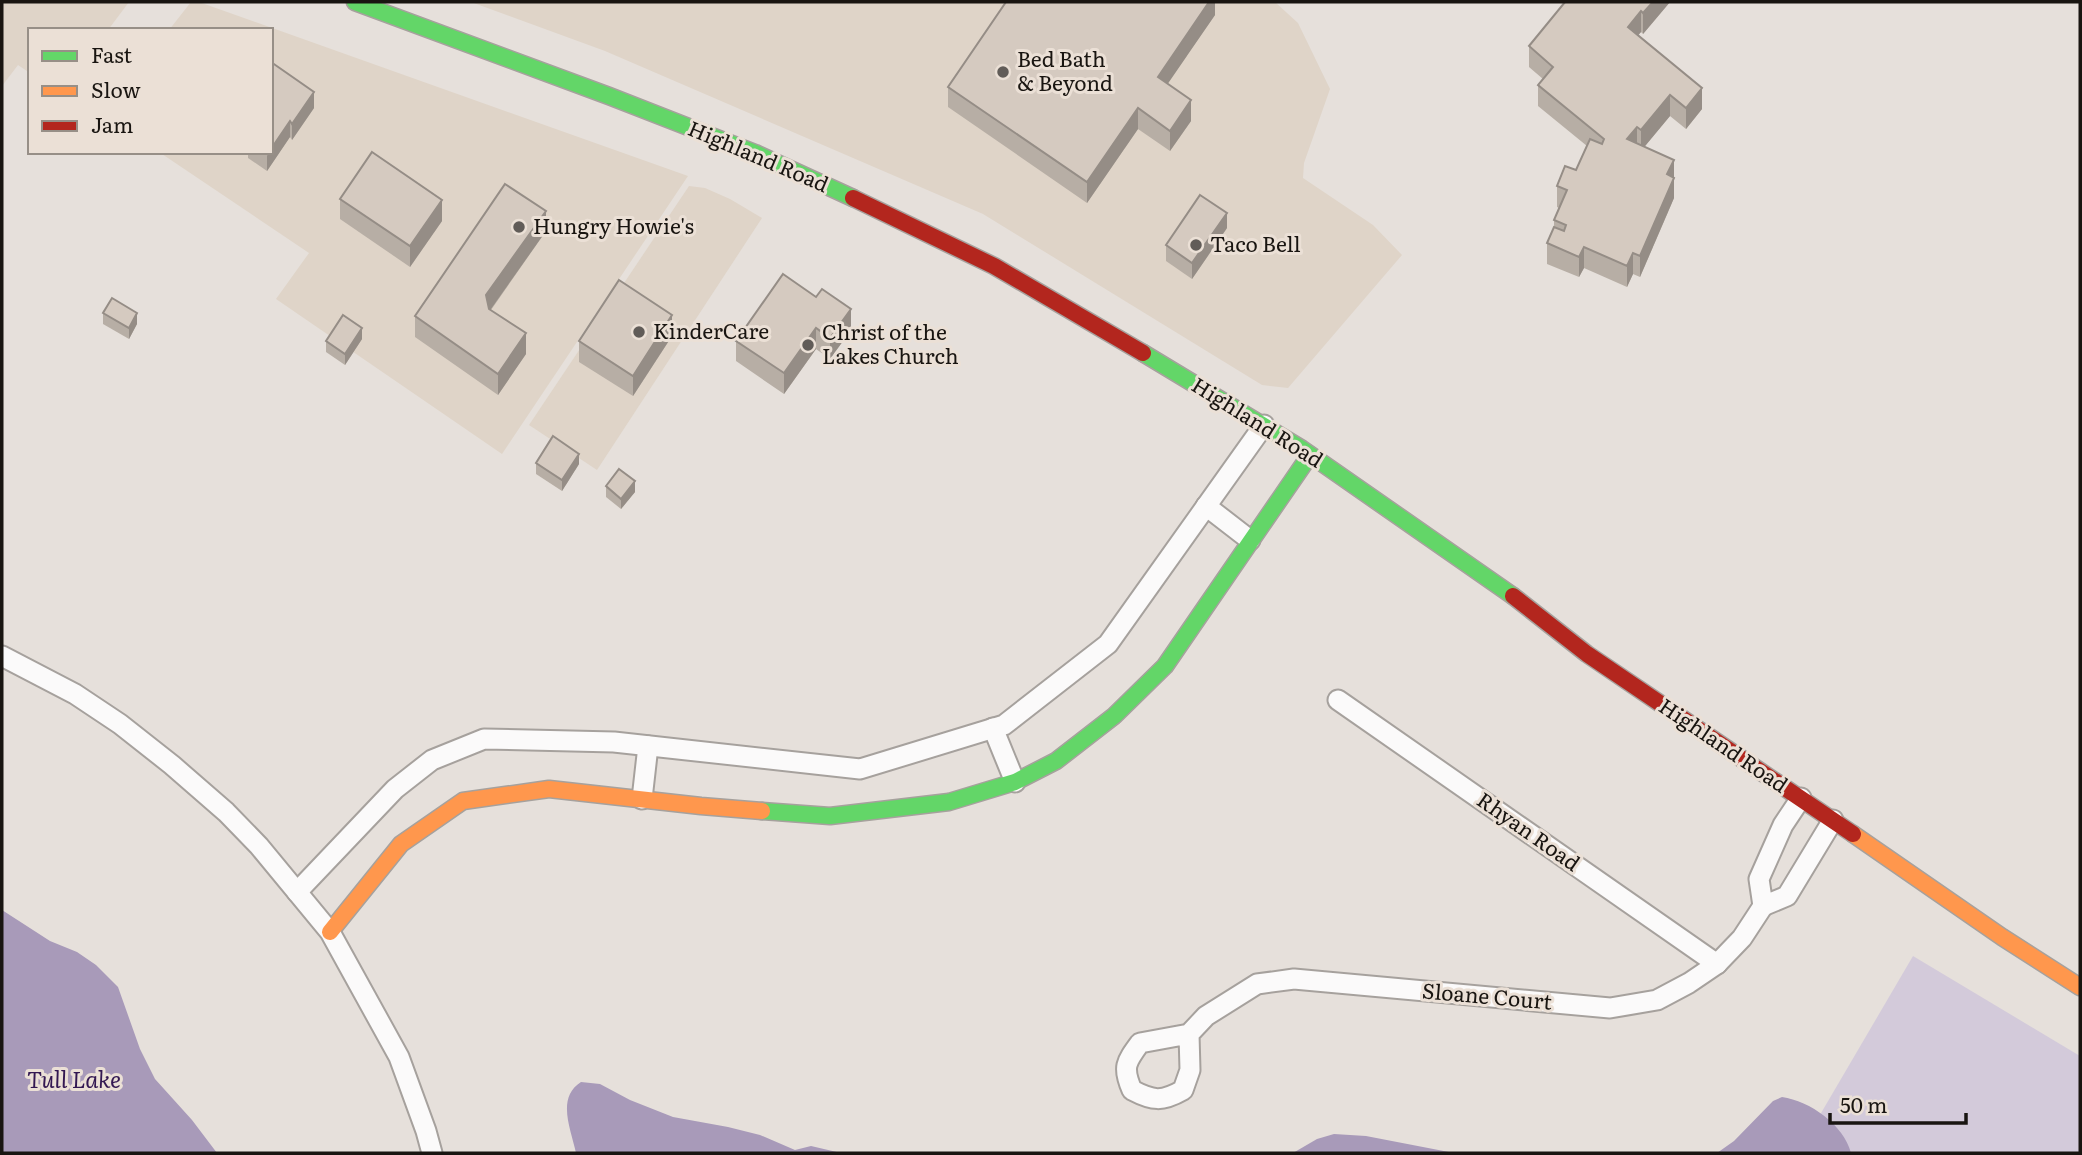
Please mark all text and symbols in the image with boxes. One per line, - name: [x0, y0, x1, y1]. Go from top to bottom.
- legend: [28, 28, 273, 154]
- text: Fast: [91, 38, 132, 69]
- place label: Bed Bath & Beyond: [1017, 42, 1113, 97]
- marker: Bed Bath & Beyond: [995, 64, 1011, 80]
- text: Slow: [91, 73, 141, 104]
- text: Jam: [91, 108, 133, 139]
- street label: Highland Road: [684, 111, 834, 198]
- place label: Hungry Howie's: [533, 209, 694, 240]
- marker: Hungry Howie's: [511, 219, 527, 235]
- place label: Taco Bell: [1210, 227, 1301, 258]
- marker: Taco Bell: [1188, 237, 1204, 253]
- place label: KinderCare: [653, 314, 769, 345]
- place label: Christ of the Lakes Church: [822, 315, 959, 370]
- marker: KinderCare: [631, 324, 647, 340]
- marker: Christ of the Lakes Church: [800, 337, 816, 353]
- street label: Highland Road: [1187, 368, 1330, 474]
- street label: Highland Road: [1654, 689, 1795, 799]
- street label: Rhyan Road: [1472, 783, 1587, 877]
- street label: Sloane Court: [1421, 973, 1554, 1016]
- water label: Tull Lake: [27, 1061, 121, 1095]
- scale bar: [1830, 1082, 1966, 1126]
- text: 50 m: [1840, 1088, 1887, 1119]

